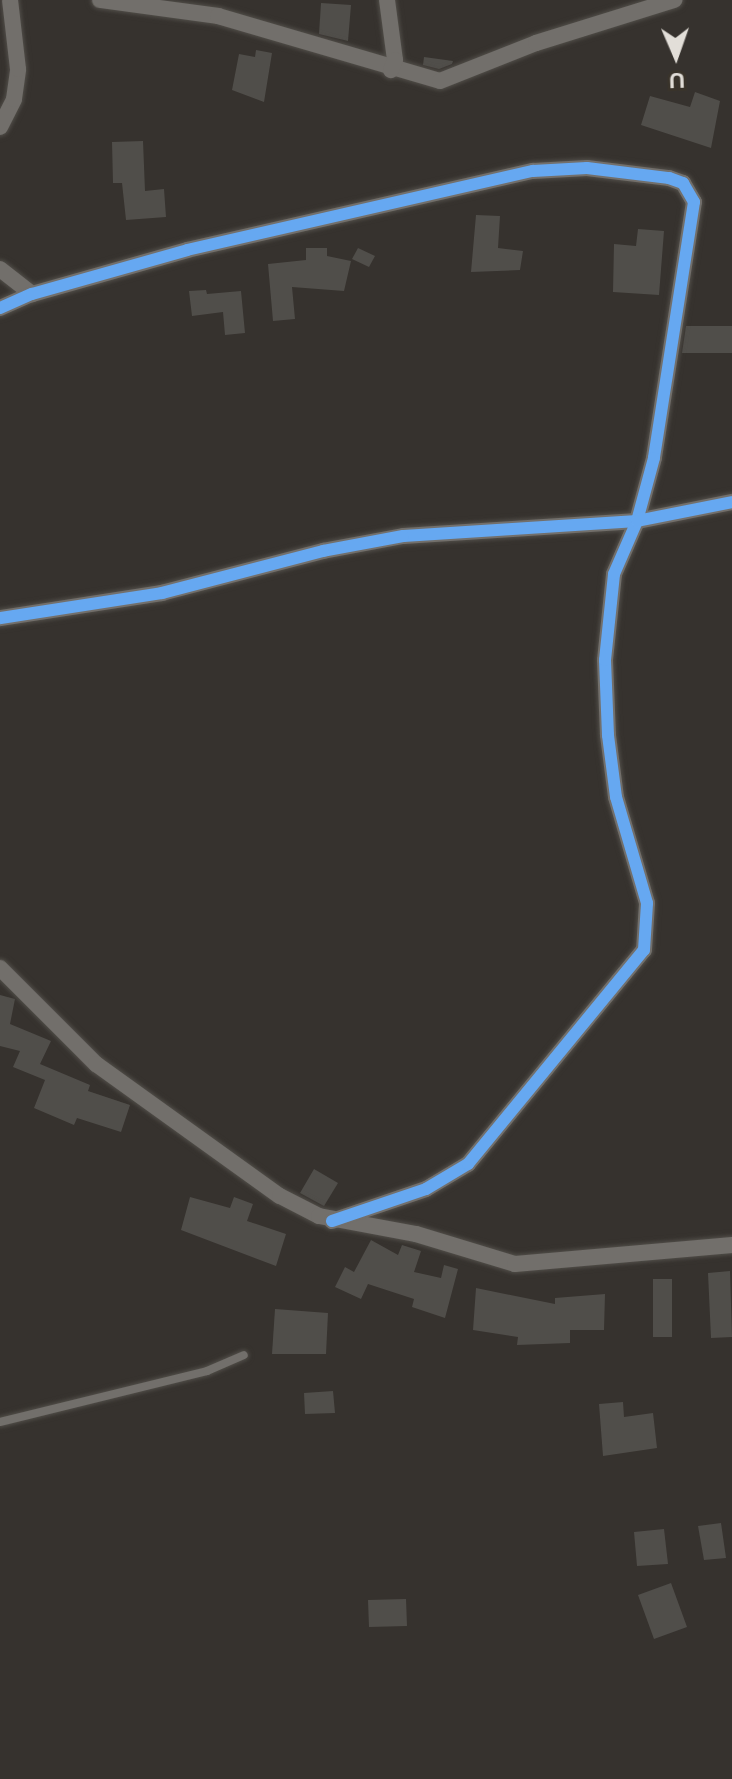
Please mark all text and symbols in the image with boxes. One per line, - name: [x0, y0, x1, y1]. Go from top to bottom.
- north arrow: [636, 16, 716, 96]
- text: U: [668, 68, 685, 93]

